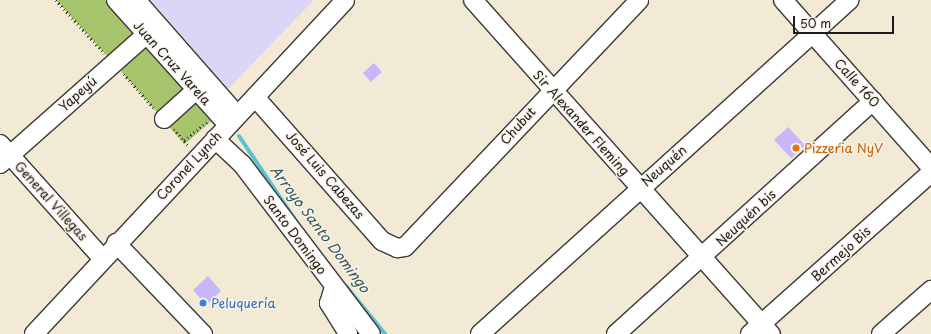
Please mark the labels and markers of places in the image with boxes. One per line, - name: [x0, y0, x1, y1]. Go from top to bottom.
- place label: Pizzeria NyV: [804, 140, 883, 156]
- marker: Pizzeria NyV: [791, 143, 801, 153]
- place label: Peluquería: [211, 295, 276, 311]
- marker: Peluquería: [198, 298, 208, 308]

